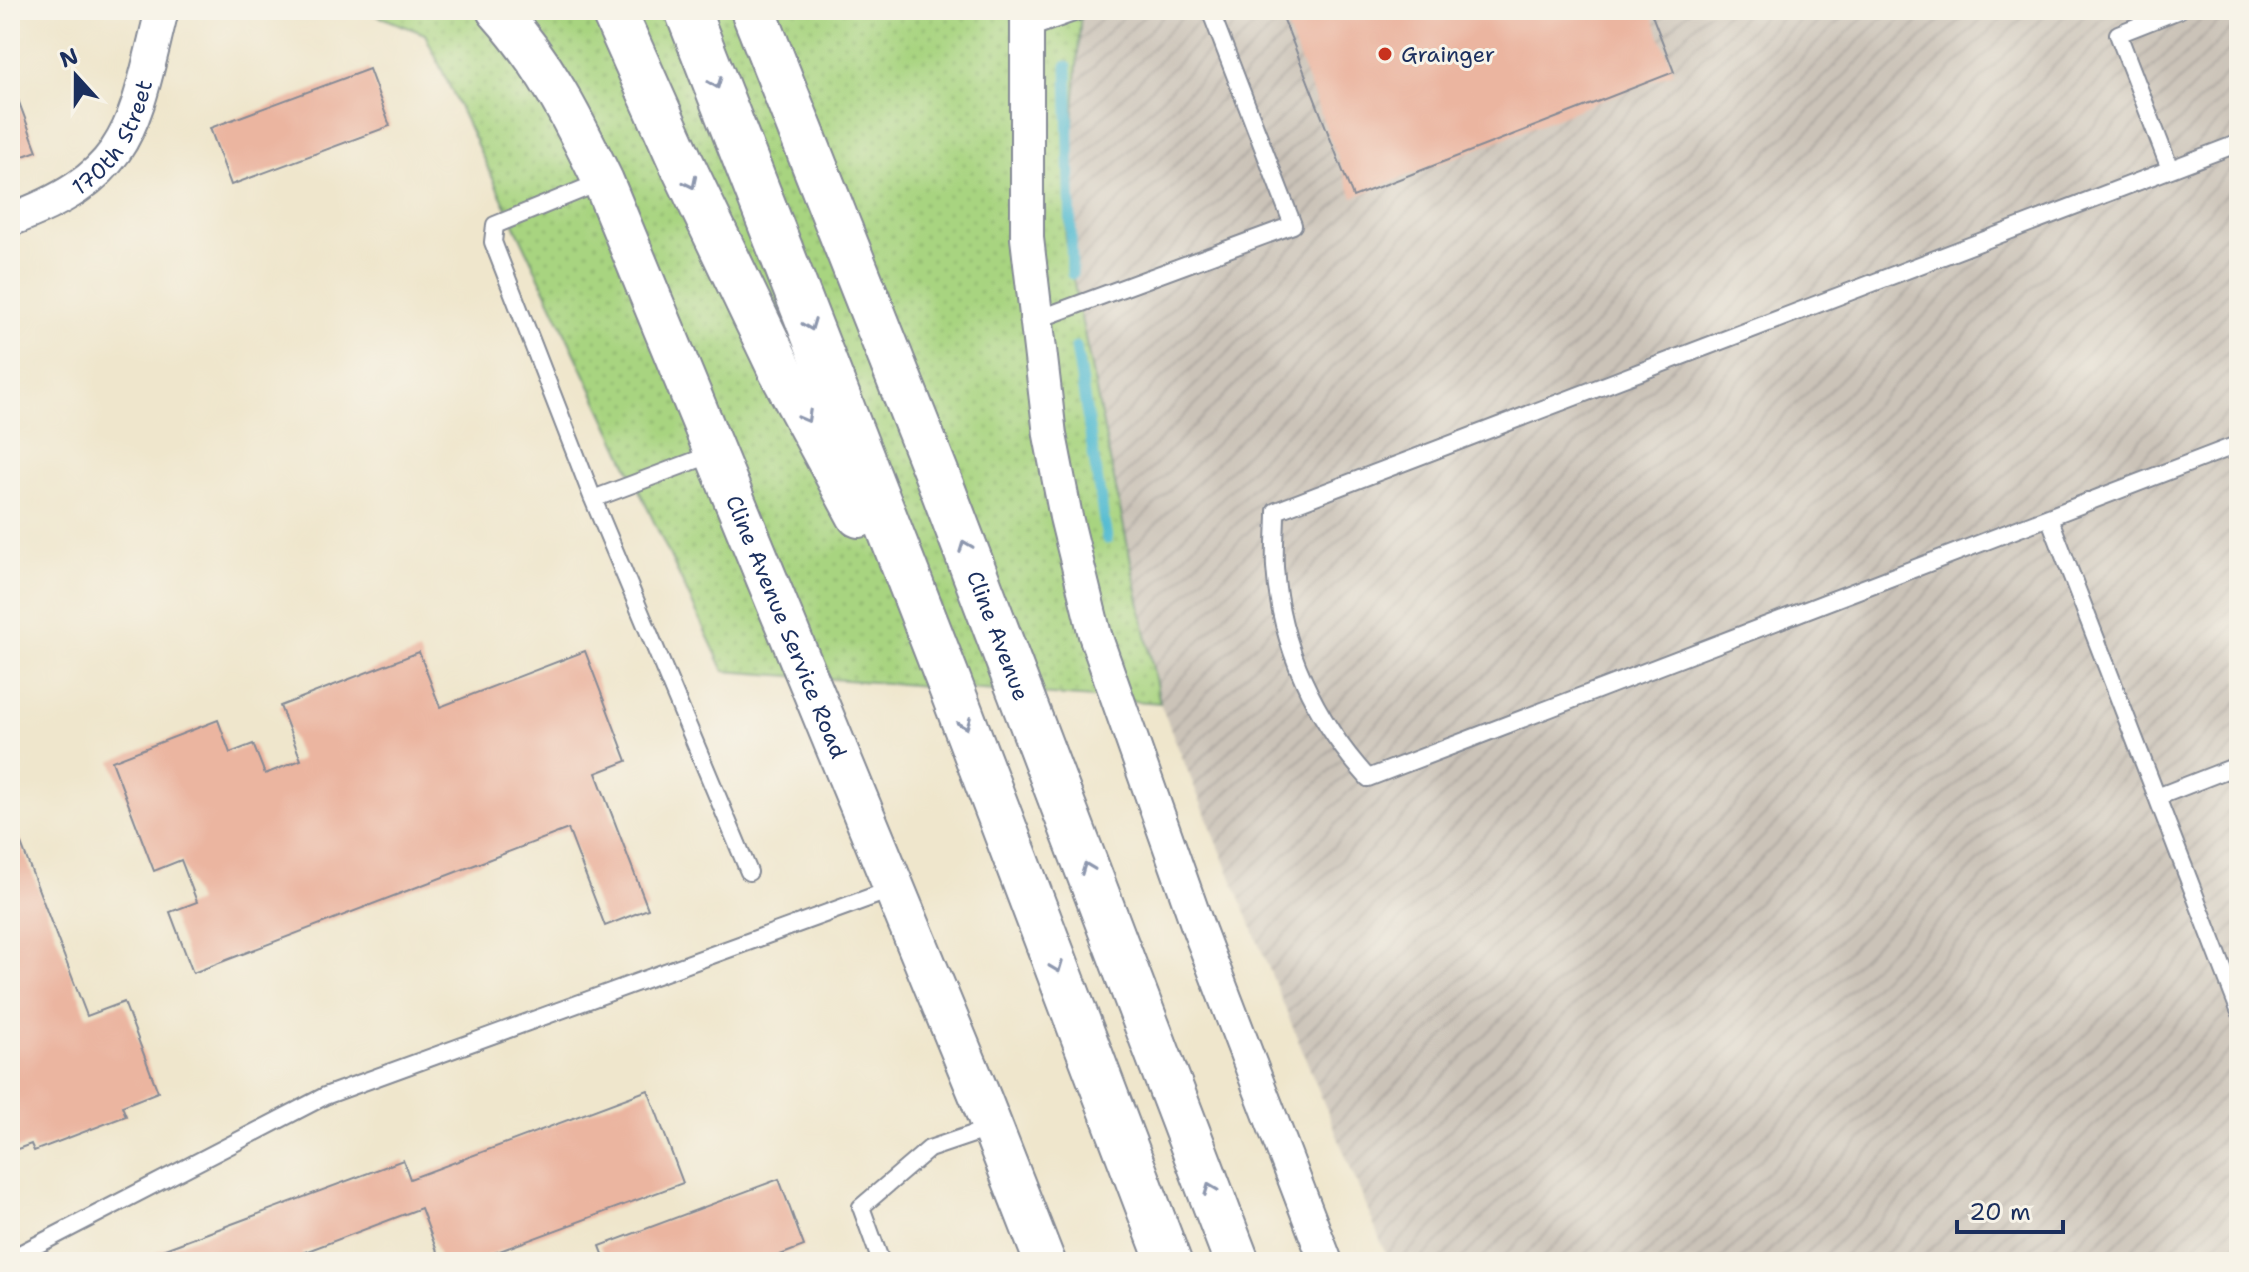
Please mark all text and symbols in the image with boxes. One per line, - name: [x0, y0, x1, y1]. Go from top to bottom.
- north arrow: [36, 36, 116, 116]
- place label: Grainger: [1401, 40, 1495, 69]
- text: N: [56, 41, 82, 74]
- marker: Grainger: [1376, 45, 1394, 63]
- one-way arrow: [706, 75, 723, 89]
- street label: 170th Street: [66, 76, 159, 201]
- one-way arrow: [681, 175, 697, 190]
- one-way arrow: [800, 317, 817, 331]
- one-way arrow: [796, 408, 811, 423]
- street label: Cline Avenue Service Road: [719, 491, 854, 763]
- one-way arrow: [958, 540, 975, 554]
- street label: Cline Avenue: [961, 566, 1036, 705]
- one-way arrow: [955, 716, 972, 730]
- one-way arrow: [1080, 862, 1097, 876]
- one-way arrow: [1047, 959, 1064, 973]
- one-way arrow: [1203, 1183, 1220, 1197]
- scale bar: [1957, 1184, 2063, 1234]
- text: 20 m: [1969, 1196, 2031, 1228]

